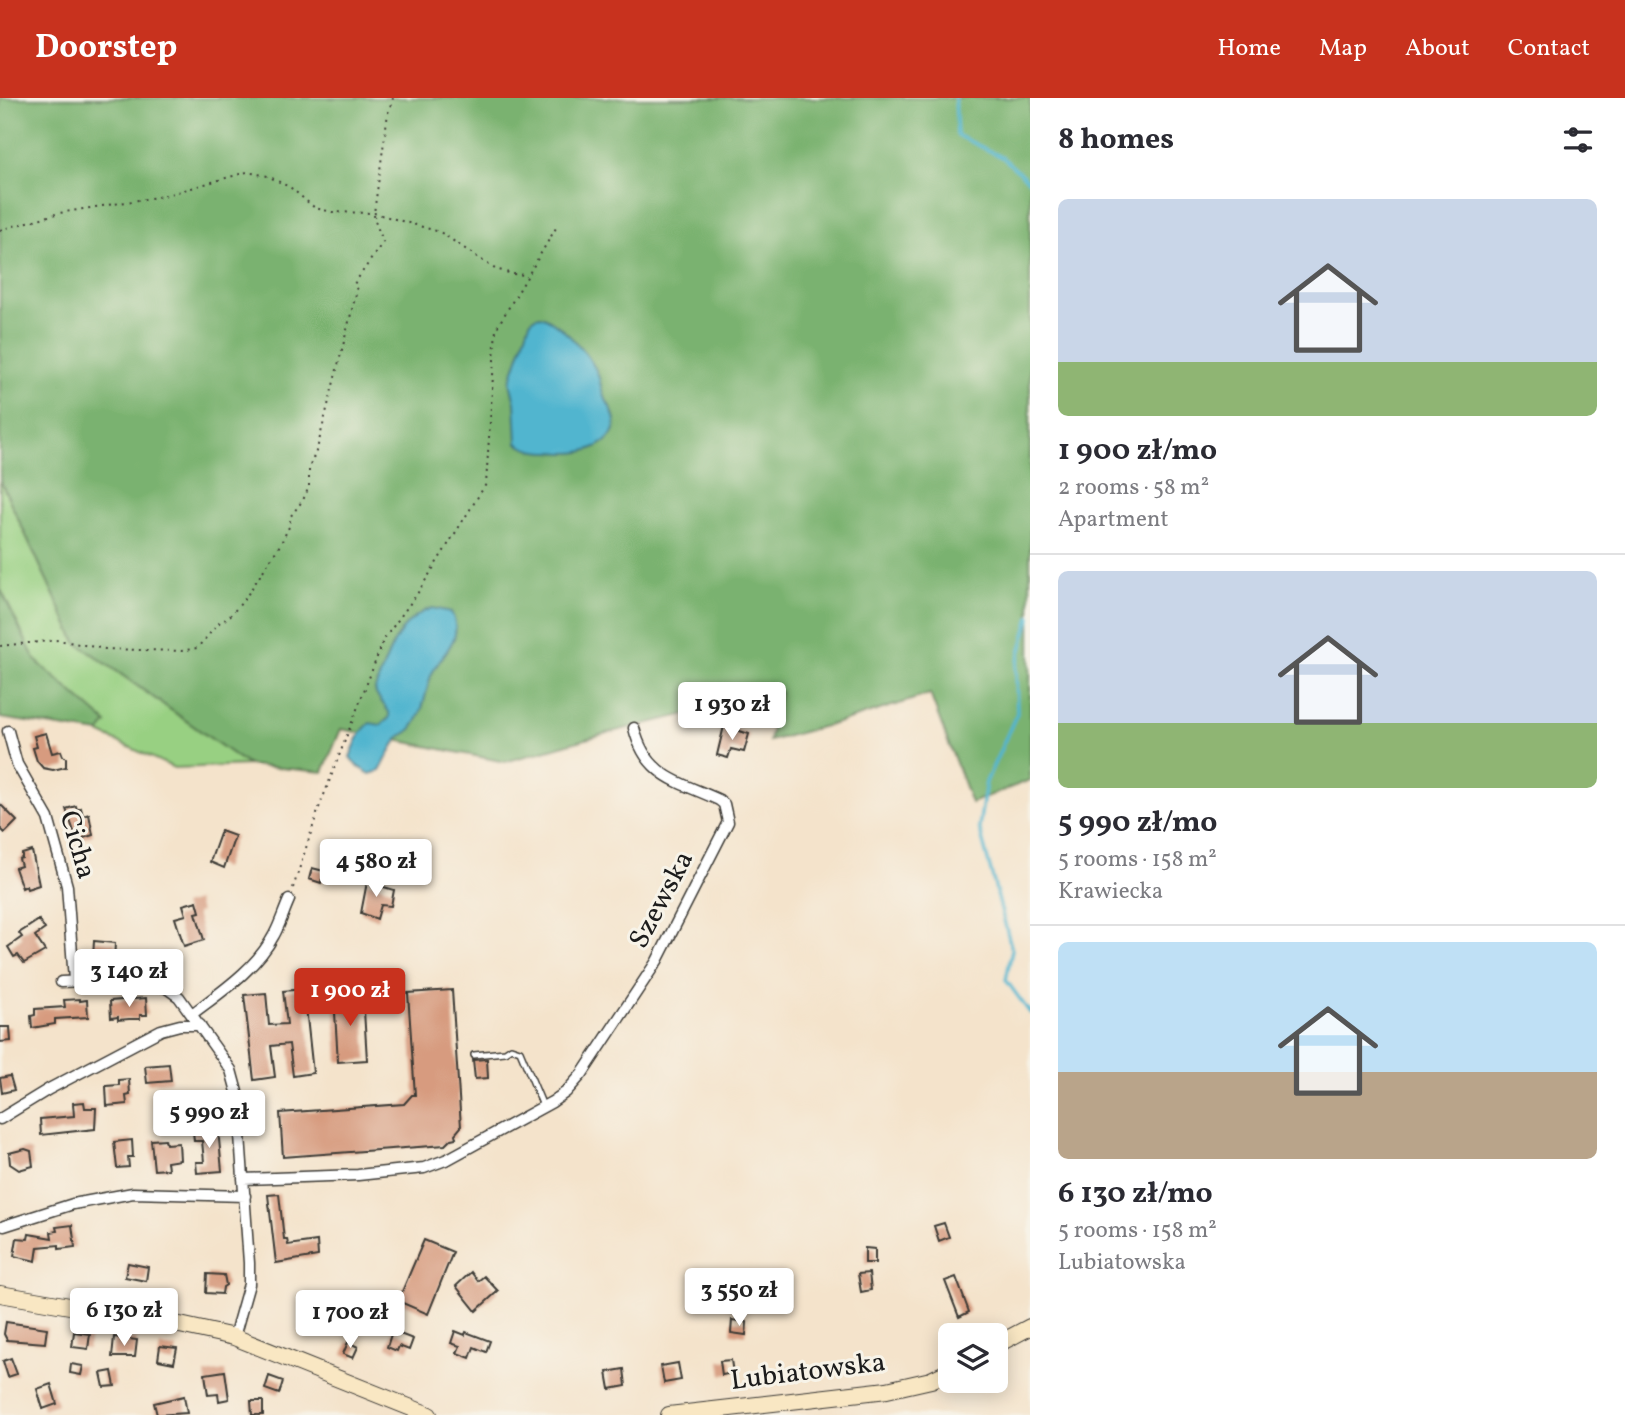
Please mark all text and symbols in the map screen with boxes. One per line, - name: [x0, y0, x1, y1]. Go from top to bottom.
- text: Doorstep: [35, 26, 177, 72]
- text: Home: [1217, 32, 1281, 66]
- text: Map: [1319, 32, 1367, 66]
- text: About: [1405, 32, 1470, 66]
- text: Contact: [1508, 32, 1590, 66]
- text: 8 homes: [1058, 119, 1174, 161]
- icon: filters: [1559, 121, 1597, 159]
- icon: home: [1265, 245, 1391, 371]
- text: 1 900 zł/mo: [1058, 430, 1217, 472]
- text: 2 rooms · 58 m²: [1058, 472, 1209, 504]
- text: Apartment: [1058, 504, 1169, 536]
- icon: home: [1265, 617, 1391, 743]
- pin: 1 930 zł: [660, 682, 804, 742]
- text: 1 930 zł: [694, 689, 770, 721]
- text: 5 990 zł/mo: [1058, 802, 1217, 844]
- street label: Cicha: [49, 806, 105, 884]
- pin: 4 580 zł: [304, 840, 448, 899]
- street label: Szewska: [620, 844, 704, 956]
- text: 5 rooms · 158 m²: [1058, 844, 1217, 876]
- text: 4 580 zł: [336, 846, 416, 878]
- text: Krawiecka: [1058, 876, 1163, 908]
- pin: 3 140 zł: [57, 950, 201, 1009]
- text: 3 140 zł: [90, 956, 168, 988]
- pin: 1 900 zł: [278, 968, 422, 1028]
- text: 1 900 zł: [310, 975, 390, 1007]
- icon: home: [1265, 988, 1391, 1114]
- pin: 5 990 zł: [137, 1090, 281, 1150]
- text: 5 990 zł: [169, 1097, 249, 1129]
- text: 6 130 zł/mo: [1058, 1173, 1213, 1215]
- text: 5 rooms · 158 m²: [1058, 1215, 1217, 1247]
- text: Lubiatowska: [1058, 1247, 1186, 1279]
- pin: 3 550 zł: [667, 1268, 811, 1328]
- text: 3 550 zł: [701, 1275, 777, 1307]
- pin: 6 130 zł: [52, 1288, 196, 1348]
- pin: 1 700 zł: [278, 1290, 422, 1350]
- text: 6 130 zł: [86, 1295, 162, 1327]
- text: 1 700 zł: [312, 1297, 388, 1329]
- map controls: [938, 1323, 1008, 1393]
- button: layers: [938, 1323, 1008, 1393]
- street label: Lubiatowska: [728, 1343, 888, 1401]

